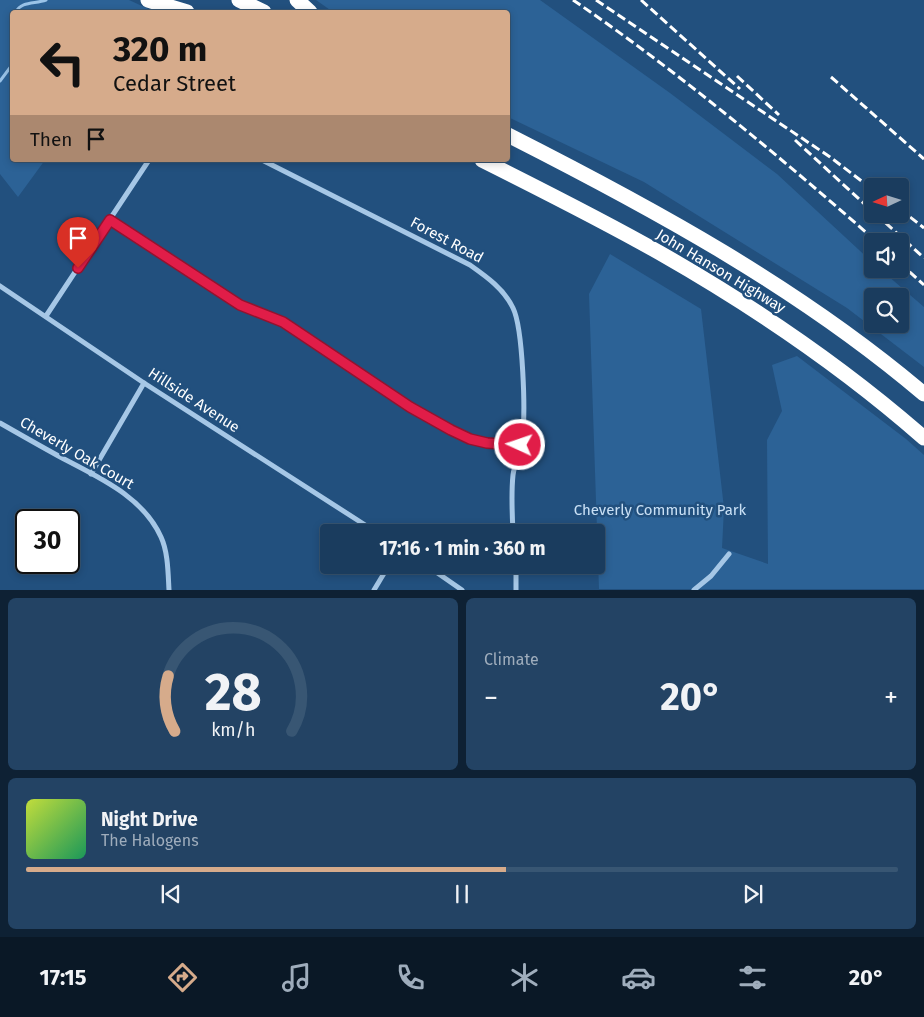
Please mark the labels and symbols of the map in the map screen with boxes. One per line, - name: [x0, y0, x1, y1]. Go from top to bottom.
- north arrow: [864, 178, 909, 222]
- street label: Forest Road: [407, 213, 487, 267]
- pin: [57, 217, 99, 268]
- street label: John Hanson Highway: [653, 225, 789, 317]
- street label: Hillside Avenue: [145, 364, 243, 436]
- street label: Cheverly Oak Court: [17, 413, 138, 493]
- position arrow: [493, 418, 545, 470]
- park label: Cheverly Community Park: [574, 501, 747, 519]
- speed limit sign: 30: [15, 509, 80, 574]

